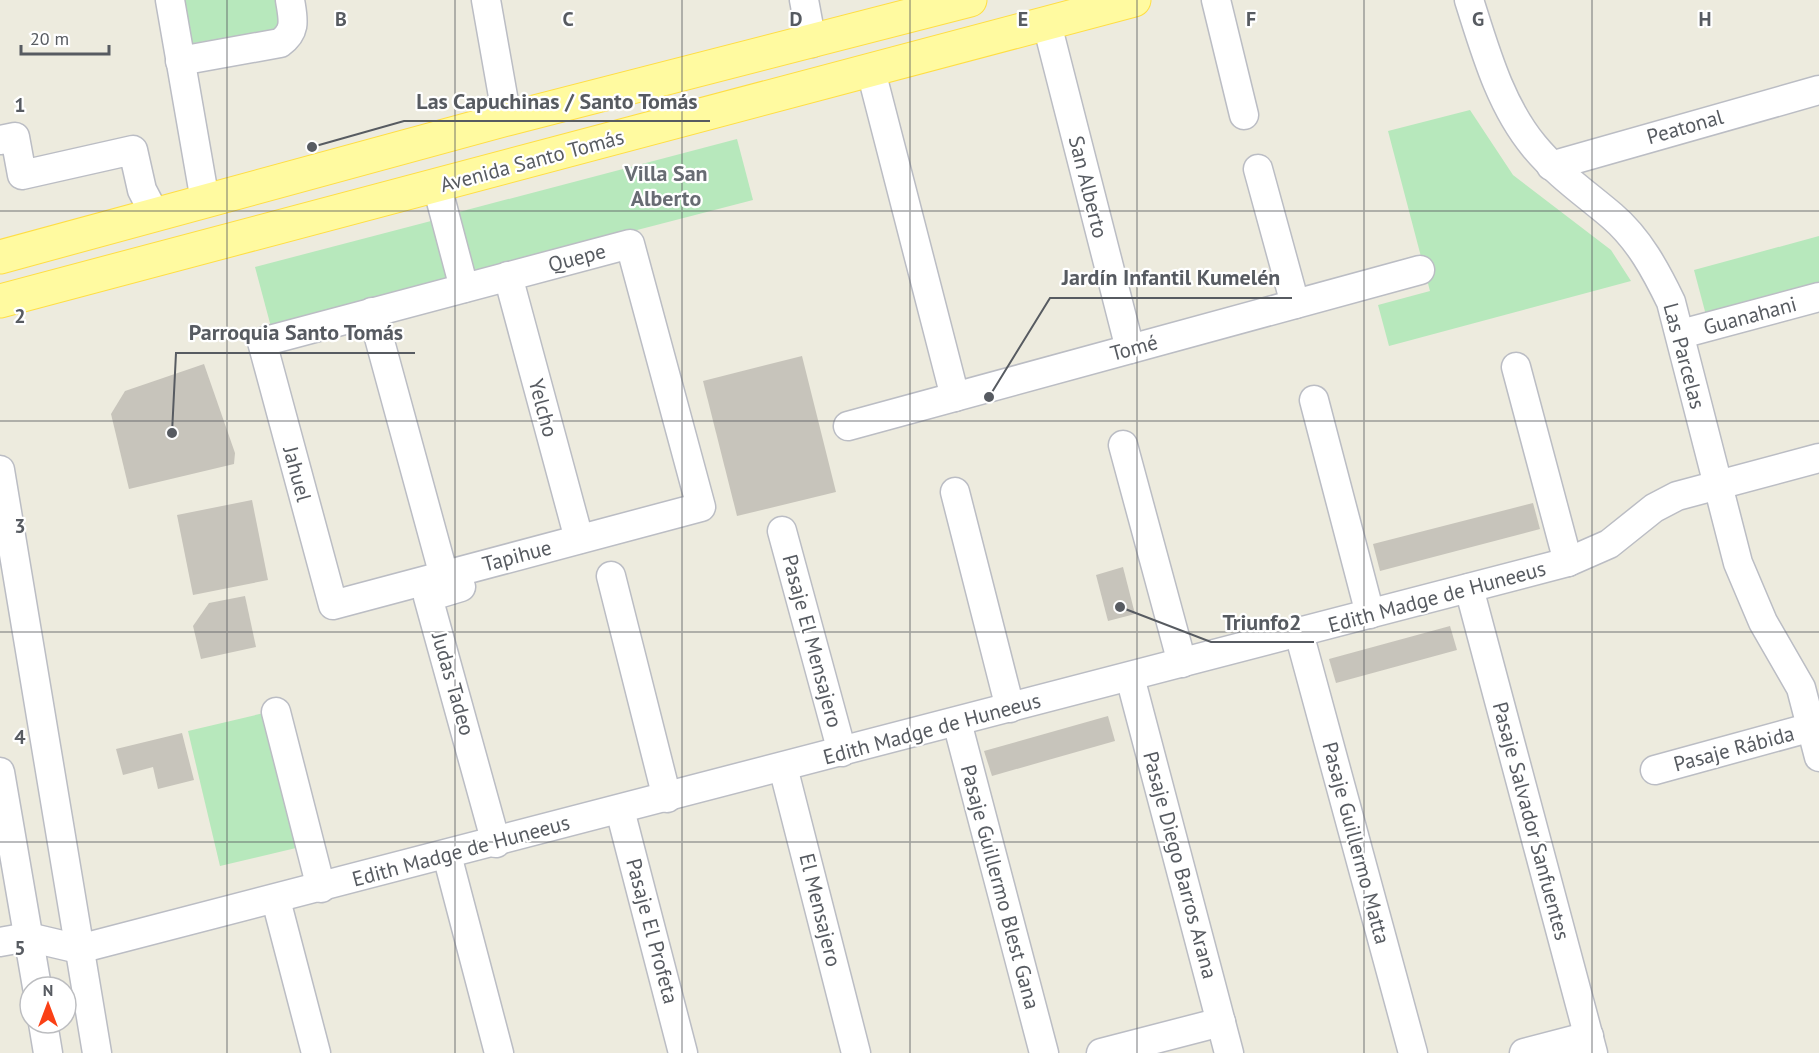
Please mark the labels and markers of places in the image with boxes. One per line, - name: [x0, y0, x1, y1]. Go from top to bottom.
- callout: Las Capuchinas / Santo Tomás: [404, 81, 710, 121]
- callout: Jardín Infantil Kumelén: [1050, 258, 1292, 298]
- callout: Parroquia Santo Tomás: [176, 313, 415, 353]
- callout: Triunfo2: [1211, 602, 1314, 642]

